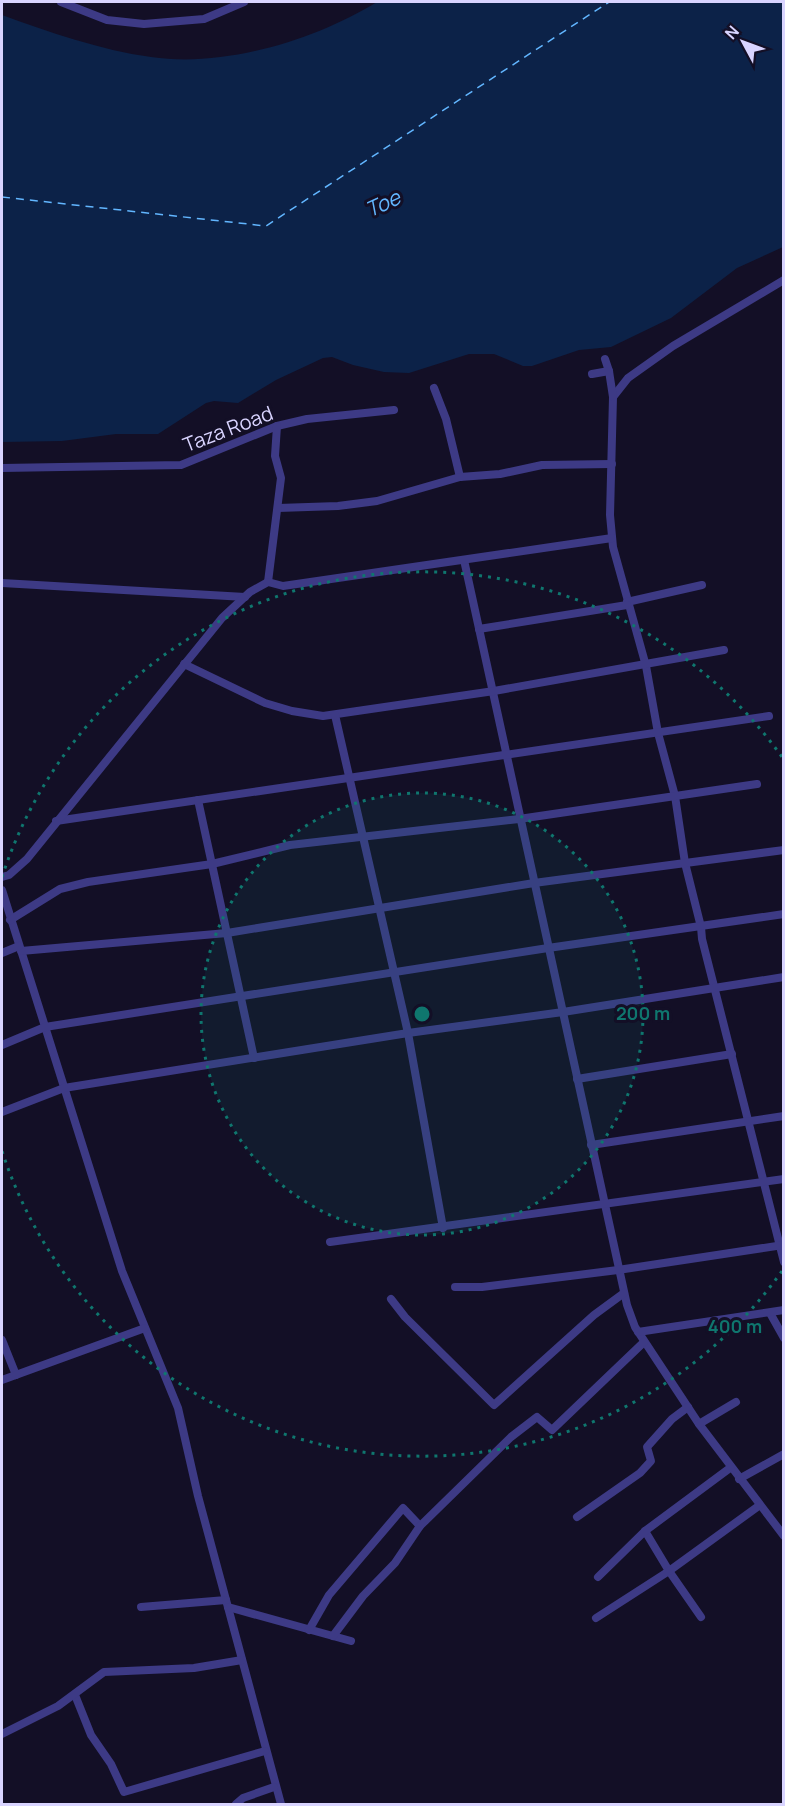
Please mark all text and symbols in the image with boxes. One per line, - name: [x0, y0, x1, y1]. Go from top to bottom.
- north arrow: [713, 12, 773, 72]
- text: N: [720, 21, 744, 44]
- water label: Toe: [361, 182, 406, 223]
- street label: Taza Road: [179, 399, 277, 458]
- text: 200 m: [616, 1001, 670, 1025]
- centre of rings: [412, 1004, 432, 1024]
- text: 400 m: [708, 1314, 762, 1338]

